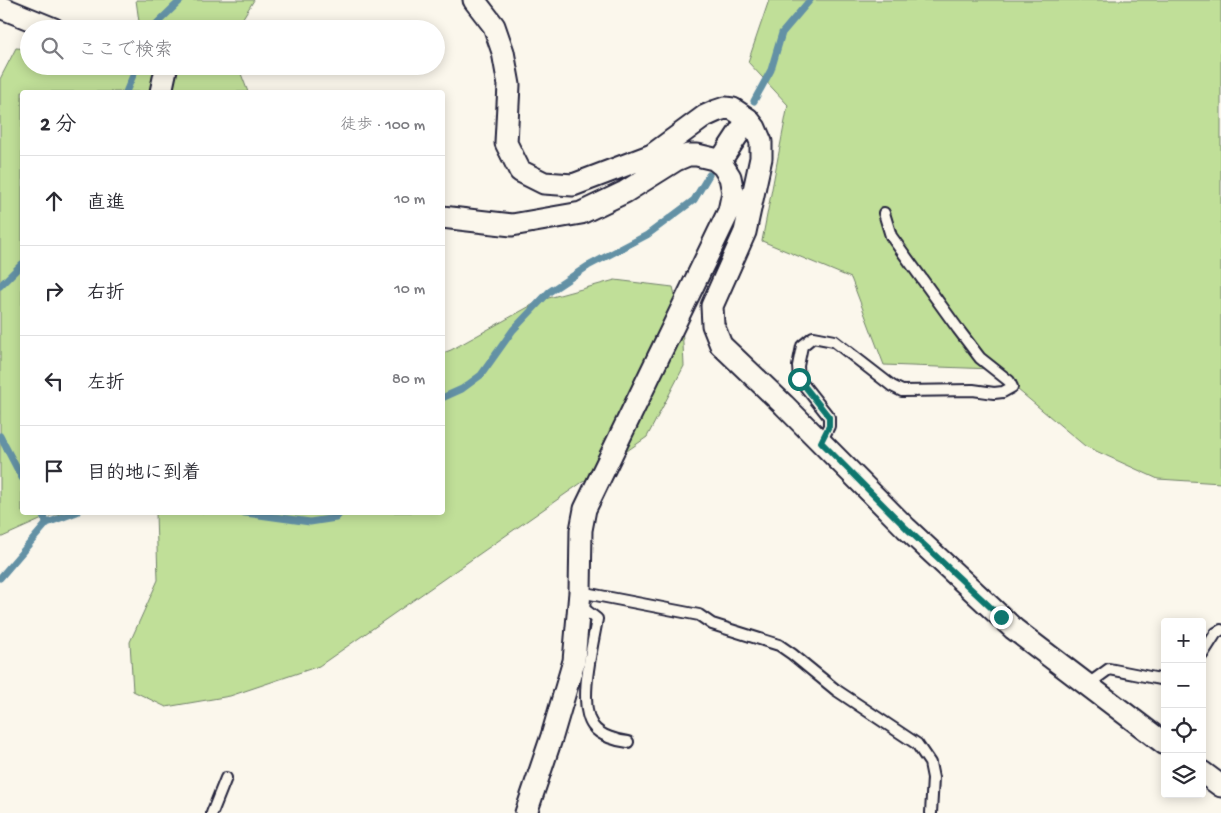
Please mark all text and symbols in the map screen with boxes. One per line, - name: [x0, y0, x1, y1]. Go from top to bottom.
- search box: [20, 20, 445, 75]
- icon: search: [38, 34, 66, 62]
- text: ここで検索: [78, 40, 173, 63]
- text: 2 分: [40, 114, 76, 139]
- text: 徒歩 · 100 m: [341, 117, 425, 136]
- icon: ahead: [40, 187, 68, 215]
- text: 10 m: [394, 191, 425, 210]
- text: 直進: [87, 193, 125, 216]
- icon: right: [40, 277, 68, 305]
- text: 10 m: [394, 281, 425, 300]
- text: 右折: [87, 283, 125, 306]
- icon: left: [40, 367, 68, 395]
- route start: [788, 368, 811, 391]
- text: 80 m: [392, 371, 425, 390]
- text: 左折: [87, 373, 125, 396]
- icon: arrive: [40, 457, 68, 485]
- text: 目的地に到着: [87, 463, 201, 486]
- route end: [990, 606, 1013, 629]
- map controls: [1161, 618, 1206, 798]
- button: +: [1161, 618, 1206, 663]
- button: −: [1161, 663, 1206, 708]
- button: locate: [1161, 708, 1206, 753]
- button: layers: [1161, 753, 1206, 798]

